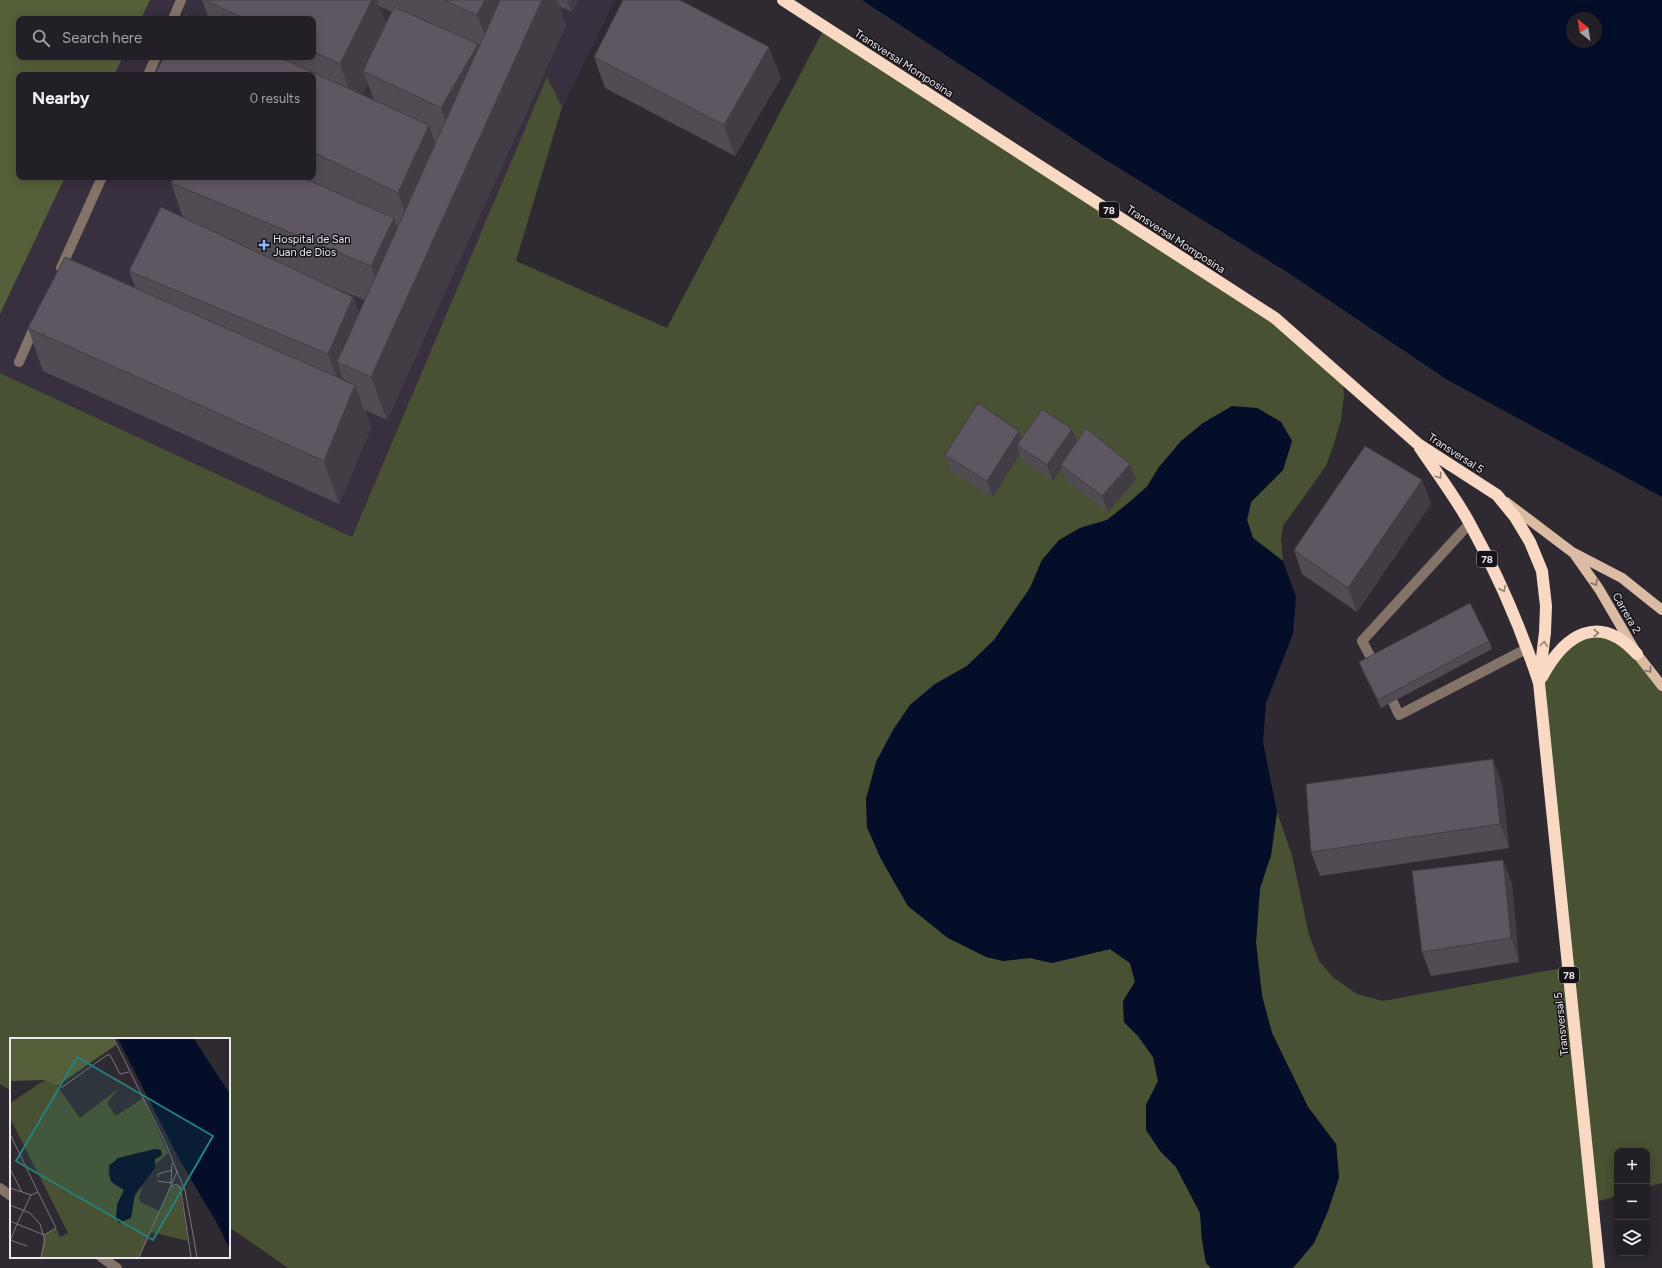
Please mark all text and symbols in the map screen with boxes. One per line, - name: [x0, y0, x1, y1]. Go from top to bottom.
- north arrow: [1566, 12, 1602, 48]
- search box: [16, 16, 316, 60]
- icon: search: [30, 27, 52, 49]
- street label: Transversal Momposina: [852, 27, 955, 100]
- text: Search here: [62, 29, 142, 47]
- text: Nearby: [32, 88, 90, 108]
- text: 0 results: [250, 91, 300, 106]
- road number: 78: [1099, 202, 1119, 218]
- street label: Transversal Momposina: [1124, 203, 1227, 276]
- place label: Hospital de San Juan de Dios: [273, 233, 350, 259]
- marker: Hospital de San Juan de Dios: [258, 239, 270, 251]
- street label: Transversal 5: [1425, 431, 1486, 476]
- one-way arrow: [1434, 472, 1441, 479]
- road number: 78: [1477, 551, 1497, 567]
- one-way arrow: [1591, 579, 1598, 586]
- one-way arrow: [1498, 585, 1506, 593]
- street label: Carrera 2: [1610, 590, 1643, 636]
- one-way arrow: [1593, 629, 1599, 637]
- one-way arrow: [1539, 641, 1548, 647]
- one-way arrow: [1645, 665, 1652, 673]
- road number: 78: [1559, 967, 1579, 983]
- street label: Transversal 5: [1552, 992, 1571, 1056]
- inset map: [10, 1038, 230, 1258]
- map controls: [1614, 1148, 1650, 1256]
- button: +: [1614, 1148, 1650, 1184]
- button: −: [1614, 1184, 1650, 1220]
- button: layers: [1614, 1220, 1650, 1256]

